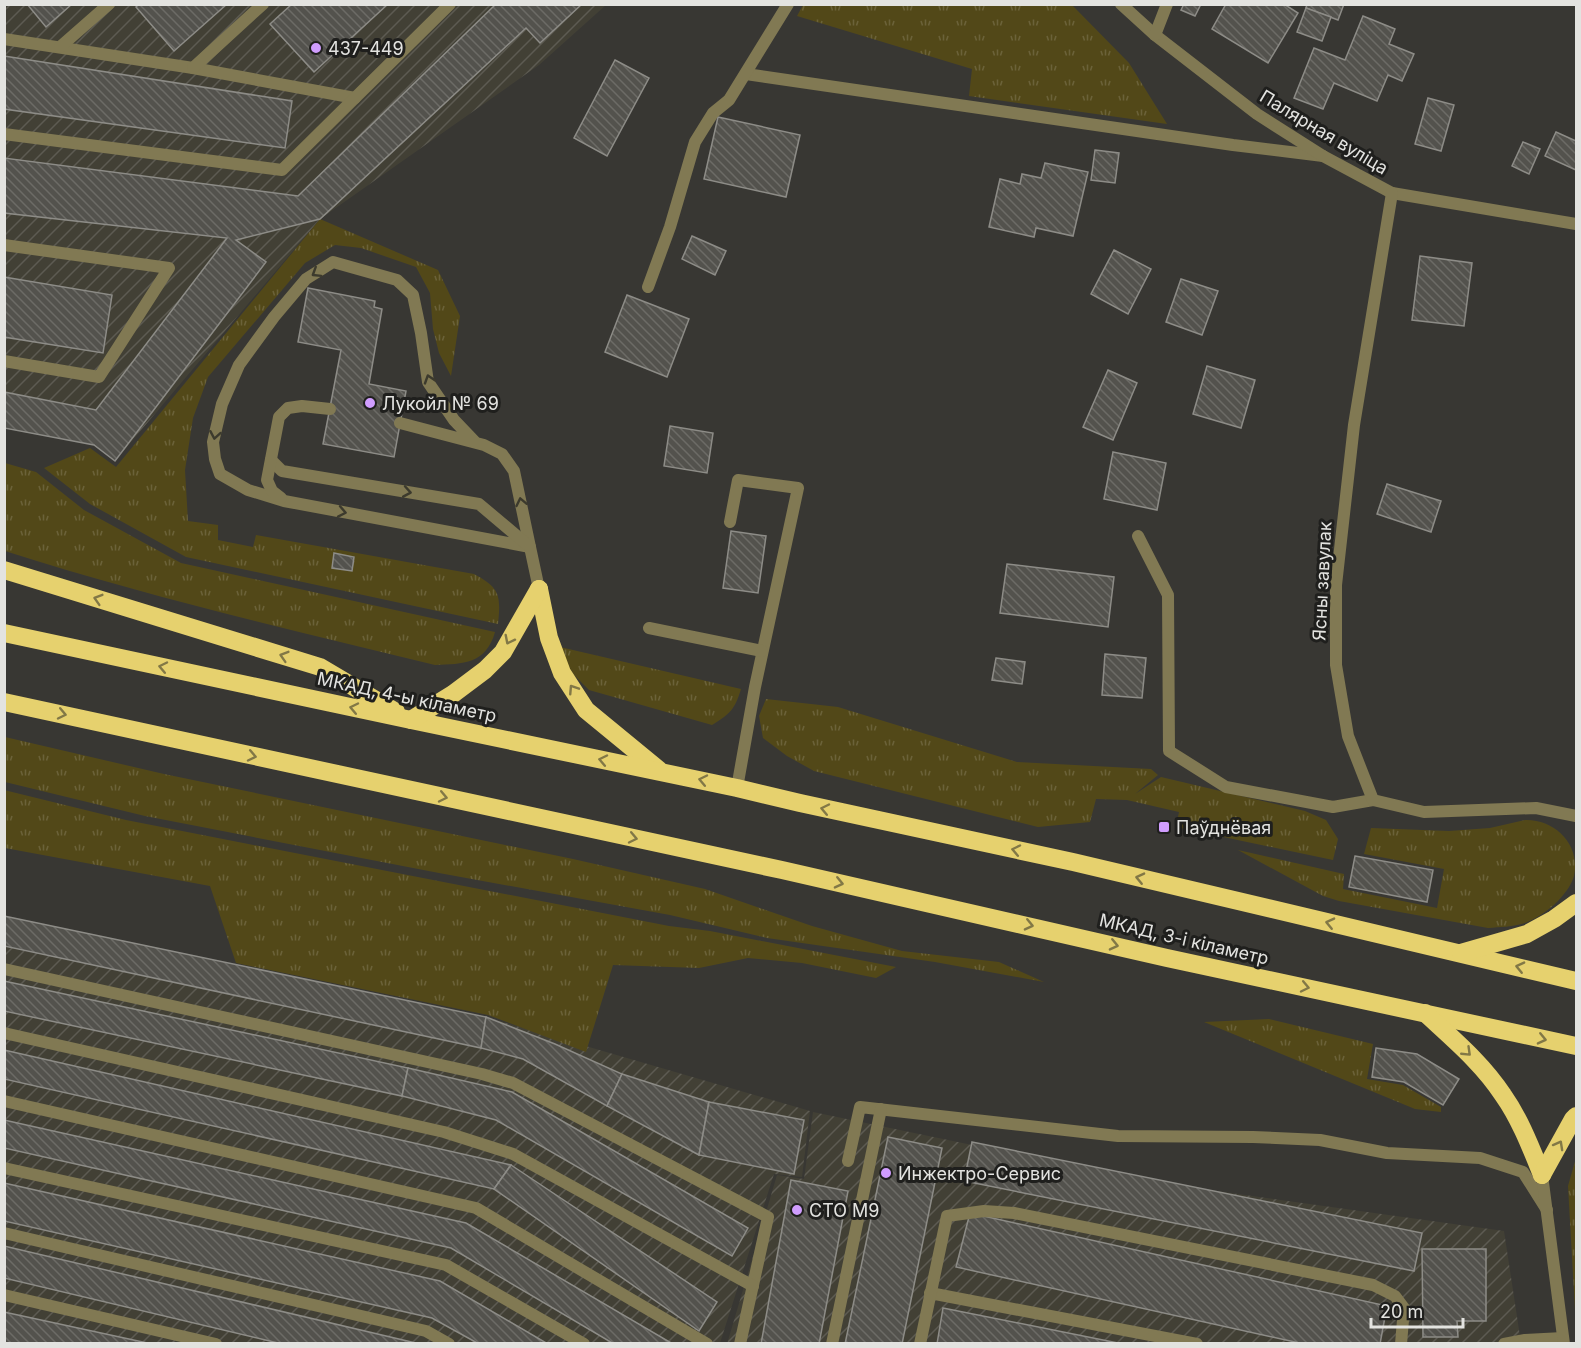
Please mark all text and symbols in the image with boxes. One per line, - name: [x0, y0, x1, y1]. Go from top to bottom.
- place label: 437-449: [328, 38, 404, 59]
- marker: 437-449: [309, 41, 323, 55]
- street label: Палярная вуліца: [1256, 85, 1392, 179]
- one-way arrow: [312, 265, 322, 277]
- one-way arrow: [424, 374, 436, 385]
- place label: Лукойл № 69: [382, 393, 499, 414]
- marker: Лукойл № 69: [363, 396, 377, 410]
- one-way arrow: [209, 430, 222, 440]
- one-way arrow: [402, 485, 412, 498]
- one-way arrow: [515, 498, 528, 508]
- one-way arrow: [336, 505, 346, 518]
- street label: Ясны завулак: [1308, 521, 1336, 641]
- one-way arrow: [93, 594, 104, 606]
- one-way arrow: [505, 634, 517, 645]
- one-way arrow: [279, 651, 290, 663]
- one-way arrow: [158, 661, 168, 674]
- street label: МКАД, 4-ы кіламетр: [315, 668, 499, 726]
- one-way arrow: [568, 685, 580, 695]
- one-way arrow: [349, 702, 359, 715]
- one-way arrow: [56, 707, 66, 720]
- one-way arrow: [247, 748, 257, 761]
- one-way arrow: [599, 754, 609, 767]
- one-way arrow: [698, 774, 708, 787]
- one-way arrow: [438, 790, 448, 803]
- one-way arrow: [820, 803, 830, 816]
- place label: Паўднёвая: [1176, 817, 1271, 838]
- marker: Паўднёвая: [1157, 820, 1171, 834]
- one-way arrow: [628, 831, 638, 844]
- one-way arrow: [1011, 844, 1021, 857]
- one-way arrow: [1135, 872, 1145, 885]
- one-way arrow: [834, 876, 844, 889]
- street label: МКАД, 3-і кіламетр: [1097, 909, 1271, 969]
- one-way arrow: [1325, 917, 1335, 930]
- one-way arrow: [1024, 918, 1034, 931]
- one-way arrow: [1109, 938, 1119, 951]
- one-way arrow: [1515, 962, 1525, 975]
- one-way arrow: [1300, 980, 1310, 993]
- one-way arrow: [1537, 1031, 1547, 1044]
- one-way arrow: [1460, 1045, 1470, 1056]
- one-way arrow: [1552, 1141, 1563, 1151]
- place label: Инжектро-Сервис: [898, 1163, 1061, 1184]
- marker: Инжектро-Сервис: [879, 1166, 893, 1180]
- place label: СТО М9: [809, 1200, 879, 1221]
- marker: СТО М9: [790, 1203, 804, 1217]
- scale bar: [1371, 1291, 1462, 1329]
- text: 20 m: [1380, 1301, 1423, 1322]

